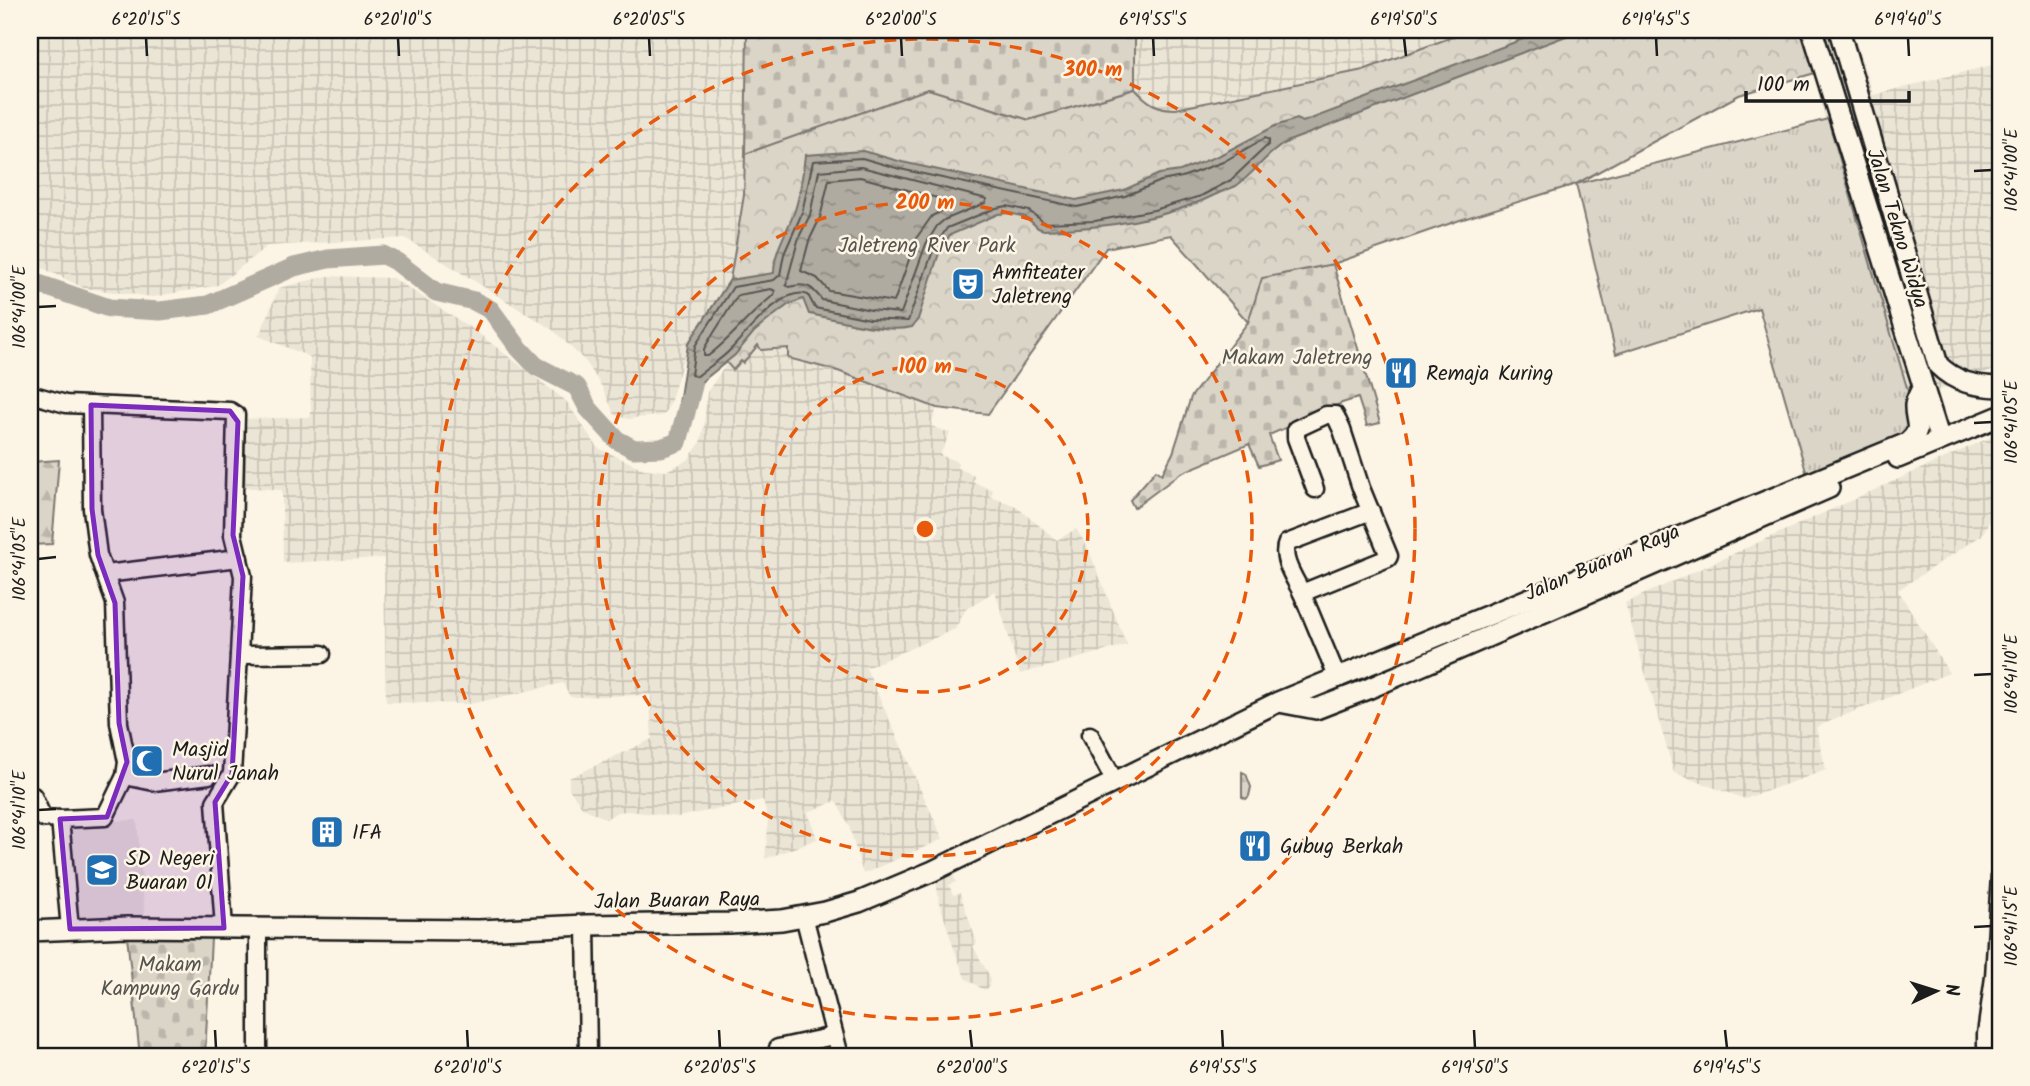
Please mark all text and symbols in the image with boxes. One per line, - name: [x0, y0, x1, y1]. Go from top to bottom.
- text: 6°20'15"S: [111, 6, 181, 35]
- text: 6°20'10"S: [364, 6, 433, 35]
- text: 6°20'05"S: [613, 6, 686, 35]
- text: 6°20'00"S: [865, 6, 937, 35]
- text: 6°19'55"S: [1119, 6, 1187, 35]
- text: 6°19'50"S: [1370, 6, 1438, 35]
- text: 6°19'45"S: [1622, 6, 1691, 35]
- text: 6°19'40"S: [1874, 6, 1942, 35]
- text: 300 m: [1063, 54, 1122, 87]
- scale bar: [1746, 60, 1909, 104]
- text: 100 m: [1757, 69, 1810, 102]
- text: 106°41'00"E: [1998, 128, 2027, 212]
- street label: Jalan Tekno Widya: [1857, 144, 1937, 312]
- text: 200 m: [895, 187, 955, 220]
- park label: Jaletreng River Park: [838, 230, 1016, 263]
- place label: Amfiteater Jaletreng: [992, 257, 1086, 314]
- text: 106°41'00"E: [6, 265, 35, 349]
- theatre icon: Amfiteater Jaletreng: [949, 265, 987, 303]
- park label: Makam Jaletreng: [1221, 342, 1373, 375]
- text: 100 m: [898, 351, 952, 384]
- restaurant icon: Remaja Kuring: [1382, 354, 1420, 392]
- place label: Remaja Kuring: [1426, 358, 1554, 391]
- text: 106°41'05"E: [1998, 379, 2027, 464]
- text: 106°41'05"E: [6, 516, 35, 601]
- street label: Jalan Buaran Raya: [1520, 516, 1685, 611]
- centre of rings: [913, 517, 937, 541]
- text: 106°41'10"E: [1998, 633, 2027, 714]
- place label: Masjid Nurul Janah: [172, 734, 279, 791]
- mosque icon: Masjid Nurul Janah: [128, 742, 166, 780]
- text: 106°41'10"E: [6, 769, 35, 850]
- building icon: IFA: [308, 813, 346, 851]
- place label: IFA: [352, 817, 382, 850]
- restaurant icon: Gubug Berkah: [1236, 827, 1274, 865]
- place label: Gubug Berkah: [1280, 831, 1403, 864]
- place label: SD Negeri Buaran 01: [126, 843, 215, 900]
- school or university icon: SD Negeri Buaran 01: [83, 851, 121, 889]
- street label: Jalan Buaran Raya: [594, 884, 760, 919]
- text: 106°41'15"E: [1998, 885, 2027, 966]
- park label: Makam Kampung Gardu: [101, 949, 239, 1006]
- north arrow: [1900, 956, 1970, 1026]
- text: N: [1936, 983, 1966, 997]
- text: 6°20'15"S: [181, 1054, 251, 1083]
- text: 6°20'10"S: [434, 1054, 503, 1083]
- text: 6°20'05"S: [684, 1054, 757, 1083]
- text: 6°20'00"S: [936, 1054, 1008, 1083]
- text: 6°19'55"S: [1189, 1054, 1257, 1083]
- text: 6°19'50"S: [1441, 1054, 1509, 1083]
- text: 6°19'45"S: [1693, 1054, 1762, 1083]

